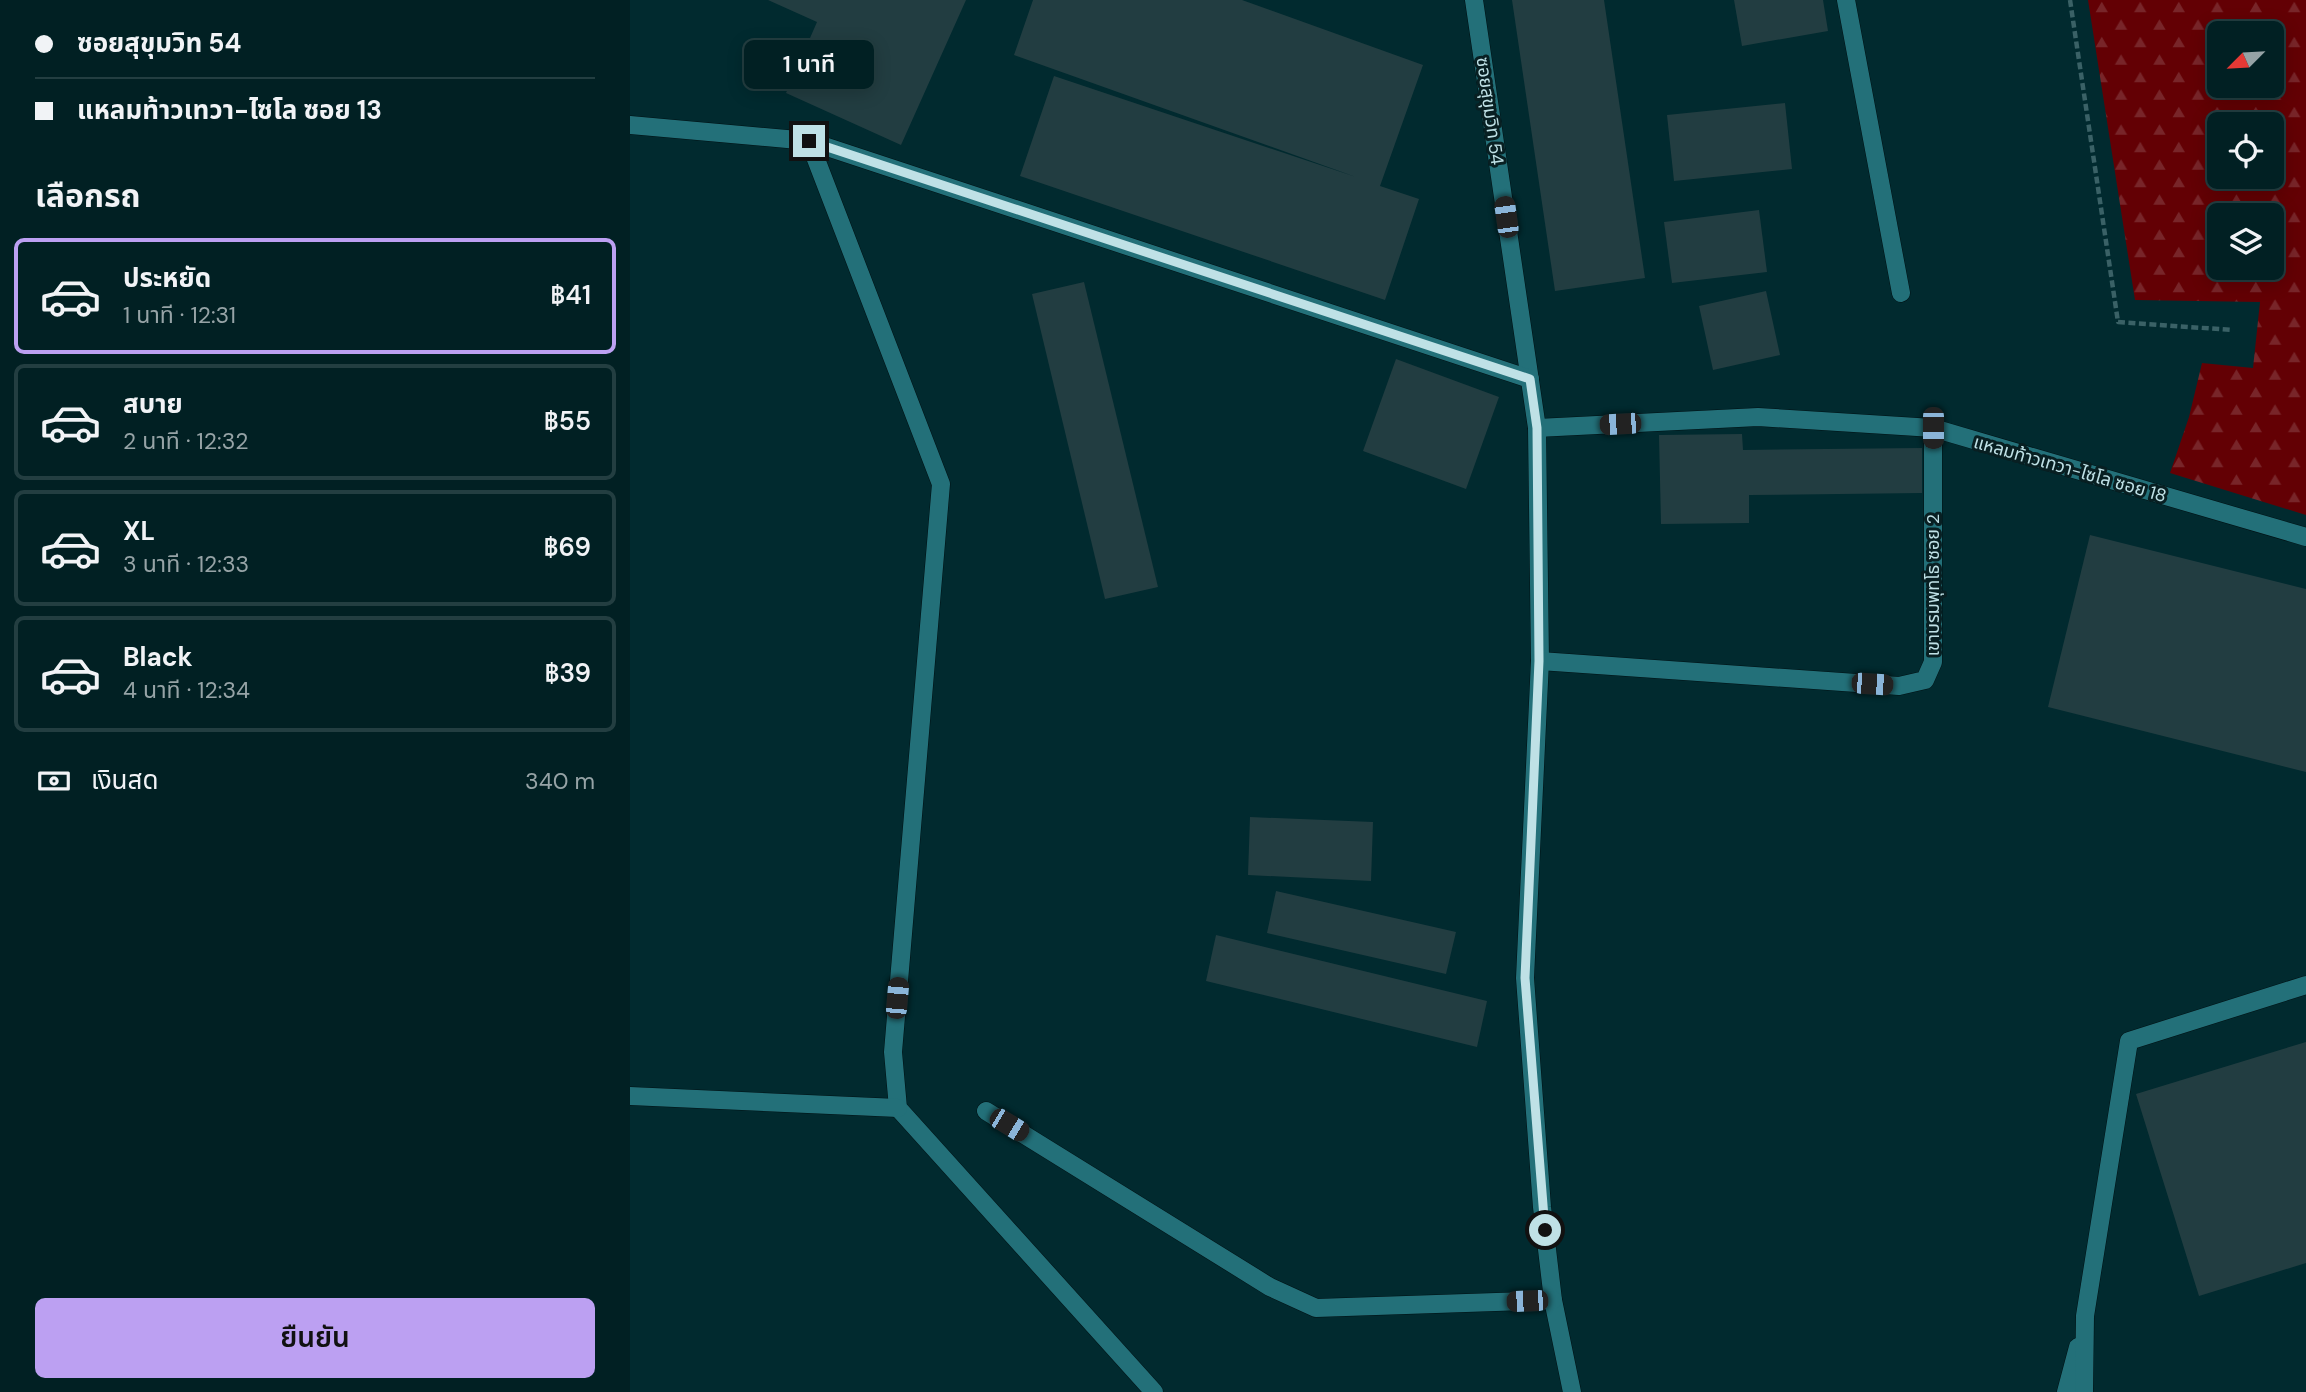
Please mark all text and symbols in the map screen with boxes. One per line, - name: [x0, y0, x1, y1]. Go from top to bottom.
- north arrow: [2207, 21, 2284, 98]
- map controls: [2207, 21, 2284, 280]
- text: ซอยสุขุมวิท 54: [77, 26, 241, 60]
- callout: 1 นาที: [744, 40, 874, 88]
- text: 1 นาที: [783, 49, 835, 79]
- street label: ซอยสุขุมวิท 54: [1471, 55, 1509, 167]
- text: แหลมท้าวเทวา-ไซโล ซอย 13: [77, 93, 382, 127]
- button: locate: [2207, 112, 2284, 189]
- route end: [793, 125, 825, 157]
- text: เลือกรถ: [35, 175, 140, 217]
- car: [1493, 195, 1520, 239]
- button: layers: [2207, 203, 2284, 280]
- text: ประหยัด: [123, 261, 211, 295]
- icon: car: [39, 265, 102, 328]
- text: ฿41: [550, 278, 591, 312]
- text: 1 นาที · 12:31: [123, 300, 236, 330]
- text: สบาย: [123, 387, 183, 421]
- icon: car: [39, 391, 102, 454]
- text: ฿55: [544, 404, 591, 438]
- car: [1923, 407, 1944, 449]
- car: [1599, 412, 1642, 436]
- text: 2 นาที · 12:32: [123, 426, 249, 456]
- street label: แหลมท้าวเทวา-ไซโล ซอย 18: [1971, 430, 2169, 508]
- text: XL: [123, 514, 155, 548]
- street label: เขาบรมพุทโธ ซอย 2: [1921, 514, 1945, 656]
- icon: car: [39, 517, 102, 580]
- text: ฿69: [543, 530, 591, 564]
- text: 3 นาที · 12:33: [123, 549, 249, 579]
- text: Black: [123, 640, 193, 674]
- icon: car: [39, 643, 102, 706]
- text: ฿39: [544, 656, 591, 690]
- car: [1851, 672, 1894, 696]
- text: 4 นาที · 12:34: [123, 675, 250, 705]
- icon: cash: [35, 762, 73, 800]
- text: เงินสด: [91, 763, 158, 797]
- text: 340 m: [525, 766, 595, 796]
- car: [885, 976, 910, 1020]
- car: [986, 1105, 1033, 1145]
- route start: [1529, 1214, 1561, 1246]
- car: [1506, 1290, 1549, 1312]
- button: ยืนยัน: [35, 1298, 595, 1378]

